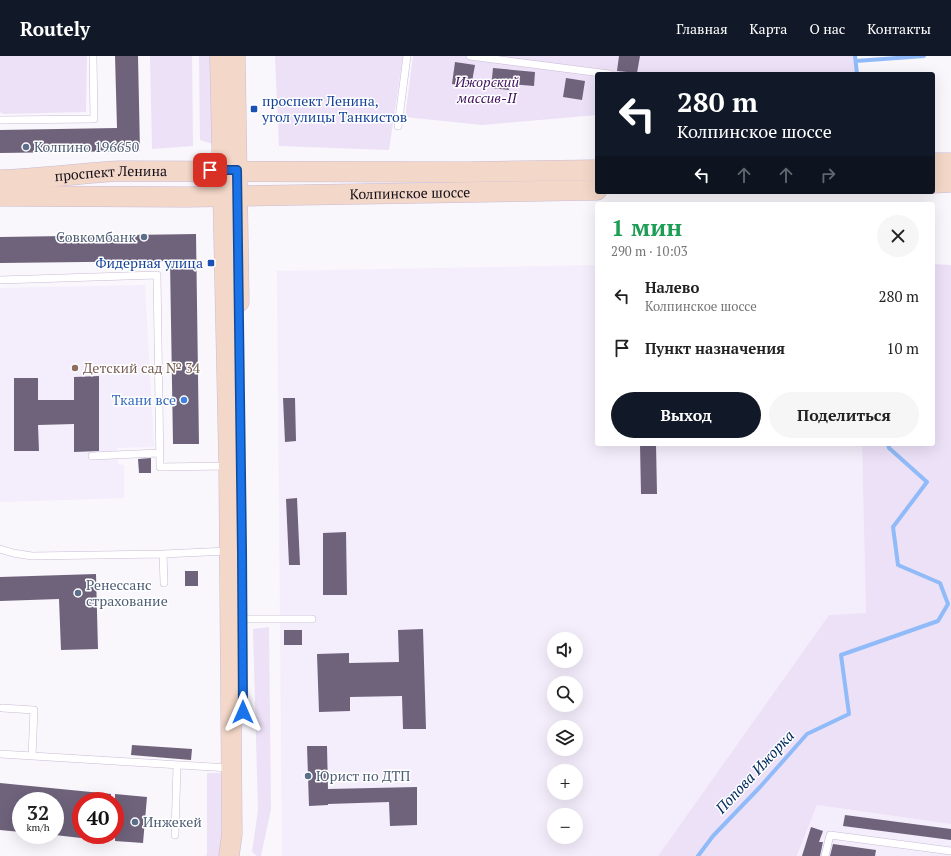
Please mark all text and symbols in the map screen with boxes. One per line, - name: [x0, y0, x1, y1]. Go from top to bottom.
- text: Routely: [20, 16, 90, 41]
- text: Главная: [676, 19, 728, 38]
- text: Карта: [750, 19, 787, 38]
- text: О нас: [809, 19, 845, 38]
- text: Контакты: [867, 19, 931, 38]
- park label: Ижорский массив-II: [454, 72, 519, 107]
- text: 280 m: [677, 83, 758, 120]
- icon: left: [611, 88, 663, 140]
- place label: проспект Ленина, угол улицы Танкистов: [261, 91, 407, 126]
- marker: проспект Ленина, угол улицы Танкистов: [249, 104, 259, 114]
- text: Колпинское шоссе: [677, 119, 832, 143]
- place label: Колпино 196650: [34, 137, 139, 156]
- marker: Колпино 196650: [21, 142, 31, 152]
- pin: [193, 153, 227, 187]
- icon: arrive: [199, 159, 221, 181]
- street label: проспект Ленина: [54, 161, 167, 185]
- icon: left: [691, 164, 713, 186]
- icon: ahead: [733, 164, 755, 186]
- icon: ahead: [775, 164, 797, 186]
- icon: right: [817, 164, 839, 186]
- street label: Колпинское шоссе: [350, 182, 470, 203]
- text: 1 мин: [611, 211, 682, 243]
- button: close: [877, 215, 919, 257]
- place label: Совкомбанк: [56, 227, 136, 246]
- marker: Совкомбанк: [139, 232, 149, 242]
- text: 290 m · 10:03: [611, 242, 688, 260]
- place label: Фидерная улица: [95, 253, 203, 272]
- marker: Фидерная улица: [206, 258, 216, 268]
- text: Налево: [645, 277, 699, 297]
- icon: left: [611, 285, 633, 307]
- text: 280 m: [878, 286, 919, 306]
- text: Колпинское шоссе: [645, 297, 757, 315]
- icon: arrive: [611, 337, 633, 359]
- text: Пункт назначения: [645, 338, 785, 358]
- text: 10 m: [886, 338, 919, 358]
- place label: Детский сад № 34: [83, 358, 201, 377]
- marker: Детский сад № 34: [70, 363, 80, 373]
- place label: Ткани все: [112, 390, 176, 409]
- button: Выход: [611, 392, 761, 438]
- button: Поделиться: [769, 392, 919, 438]
- marker: Ткани все: [179, 395, 189, 405]
- place label: Ренессанс страхование: [86, 575, 168, 610]
- marker: Ренессанс страхование: [73, 588, 83, 598]
- map controls: [547, 632, 583, 844]
- button: sound: [547, 632, 583, 668]
- button: search: [547, 676, 583, 712]
- position arrow: [222, 691, 264, 733]
- button: layers: [547, 720, 583, 756]
- water label: Попова Ижорка: [710, 725, 798, 818]
- button: +: [547, 764, 583, 800]
- place label: Юрист по ДТП: [316, 766, 410, 785]
- marker: Юрист по ДТП: [303, 771, 313, 781]
- speed limit sign: 40: [72, 792, 124, 844]
- text: 32: [27, 799, 49, 826]
- button: −: [547, 808, 583, 844]
- place label: Инжекей: [143, 812, 202, 831]
- marker: Инжекей: [130, 817, 140, 827]
- text: km/h: [26, 821, 50, 834]

